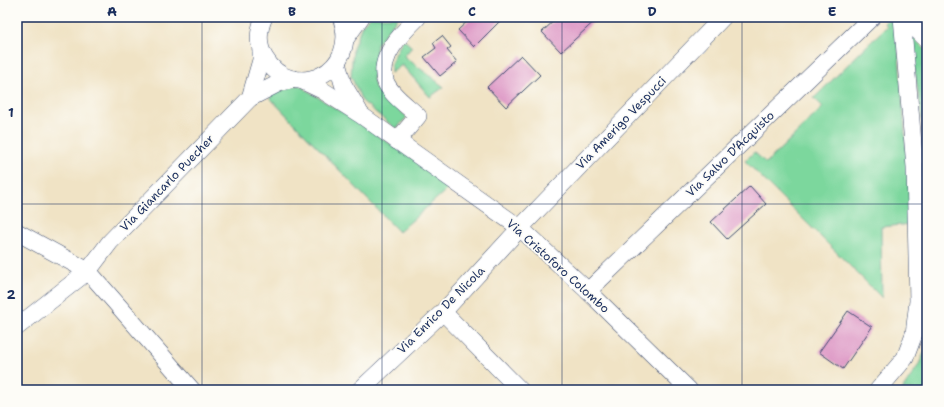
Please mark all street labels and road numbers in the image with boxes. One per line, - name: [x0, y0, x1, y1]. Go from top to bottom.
- street label: Via Amerigo Vespucci: [572, 73, 670, 173]
- street label: Via Salvo D’Acquisto: [682, 108, 778, 200]
- street label: Via Giancarlo Puecher: [116, 131, 218, 235]
- street label: Via Cristoforo Colombo: [503, 216, 613, 316]
- street label: Via Enrico De Nicola: [394, 262, 489, 357]

